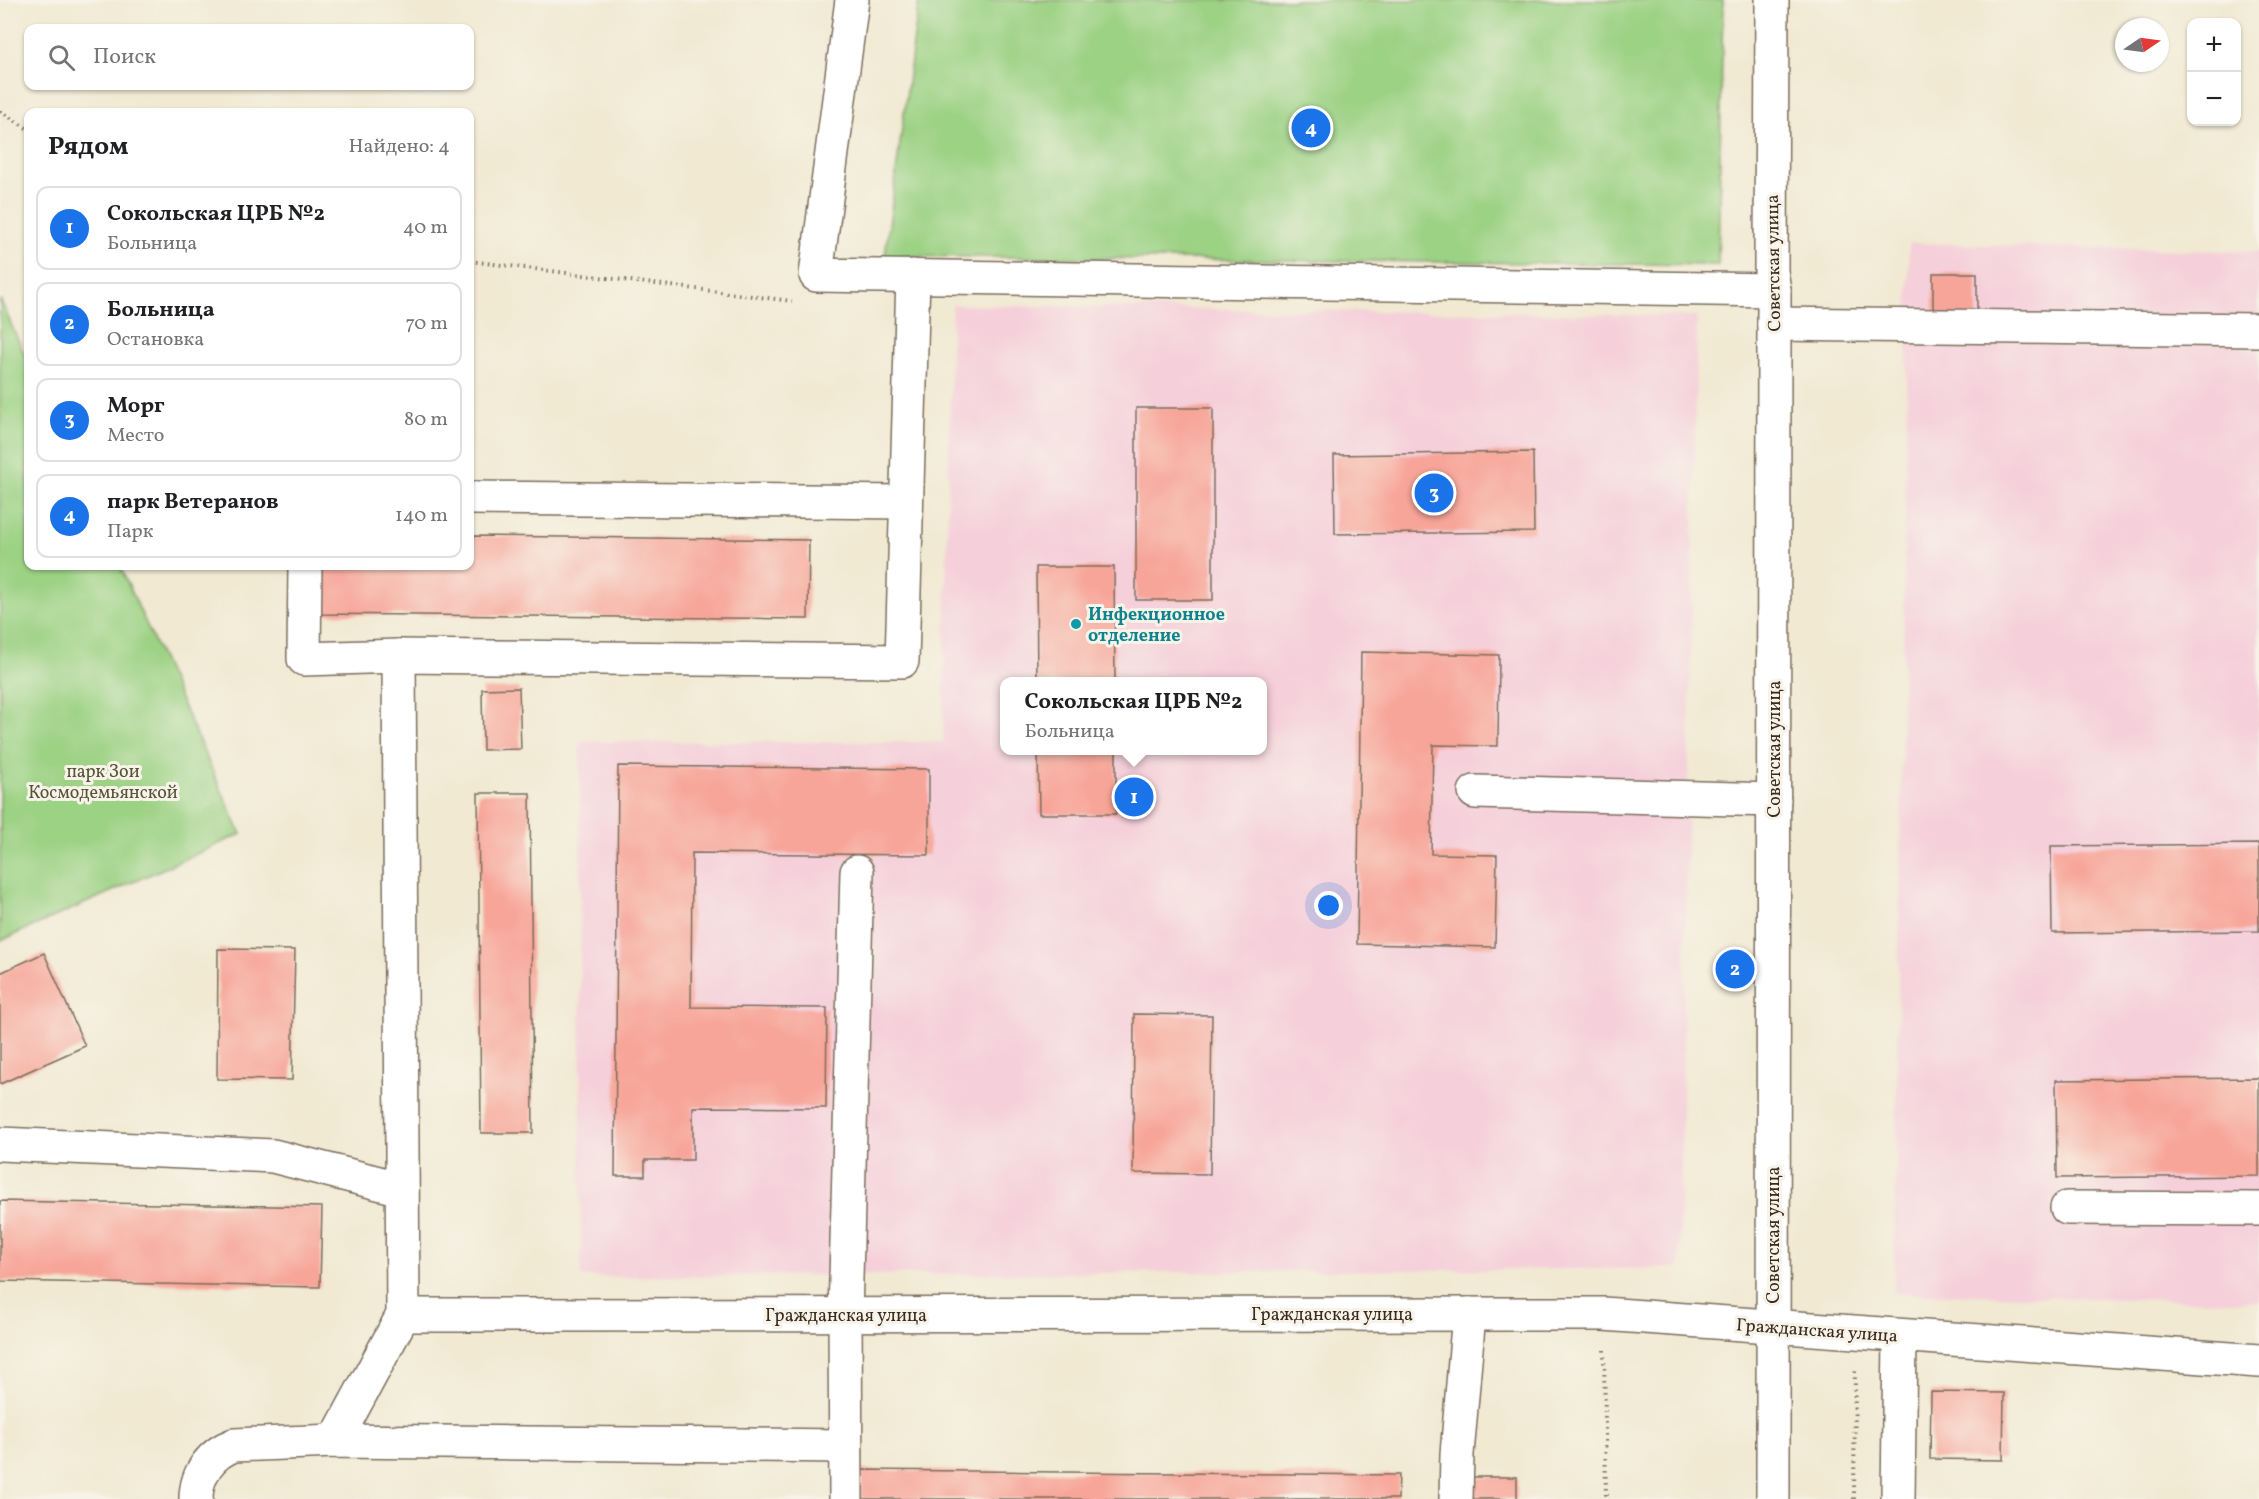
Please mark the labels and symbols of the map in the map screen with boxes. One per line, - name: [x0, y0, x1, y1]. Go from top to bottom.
- north arrow: [2115, 18, 2169, 72]
- pin: 4: [1292, 106, 1330, 150]
- street label: Советская улица: [1761, 194, 1788, 332]
- pin: 3: [1414, 470, 1454, 516]
- place label: Инфекционное отделение: [1088, 603, 1225, 649]
- marker: Инфекционное отделение: [1069, 617, 1083, 631]
- street label: Советская улица: [1763, 680, 1788, 818]
- park label: парк Зои Космодемьянской: [28, 760, 178, 806]
- pin: 1: [1114, 774, 1154, 820]
- your location: [1314, 891, 1343, 920]
- pin: 2: [1716, 946, 1754, 992]
- street label: Советская улица: [1762, 1166, 1787, 1304]
- street label: Гражданская улица: [1251, 1303, 1413, 1328]
- street label: Гражданская улица: [765, 1304, 927, 1329]
- street label: Гражданская улица: [1735, 1313, 1899, 1350]

